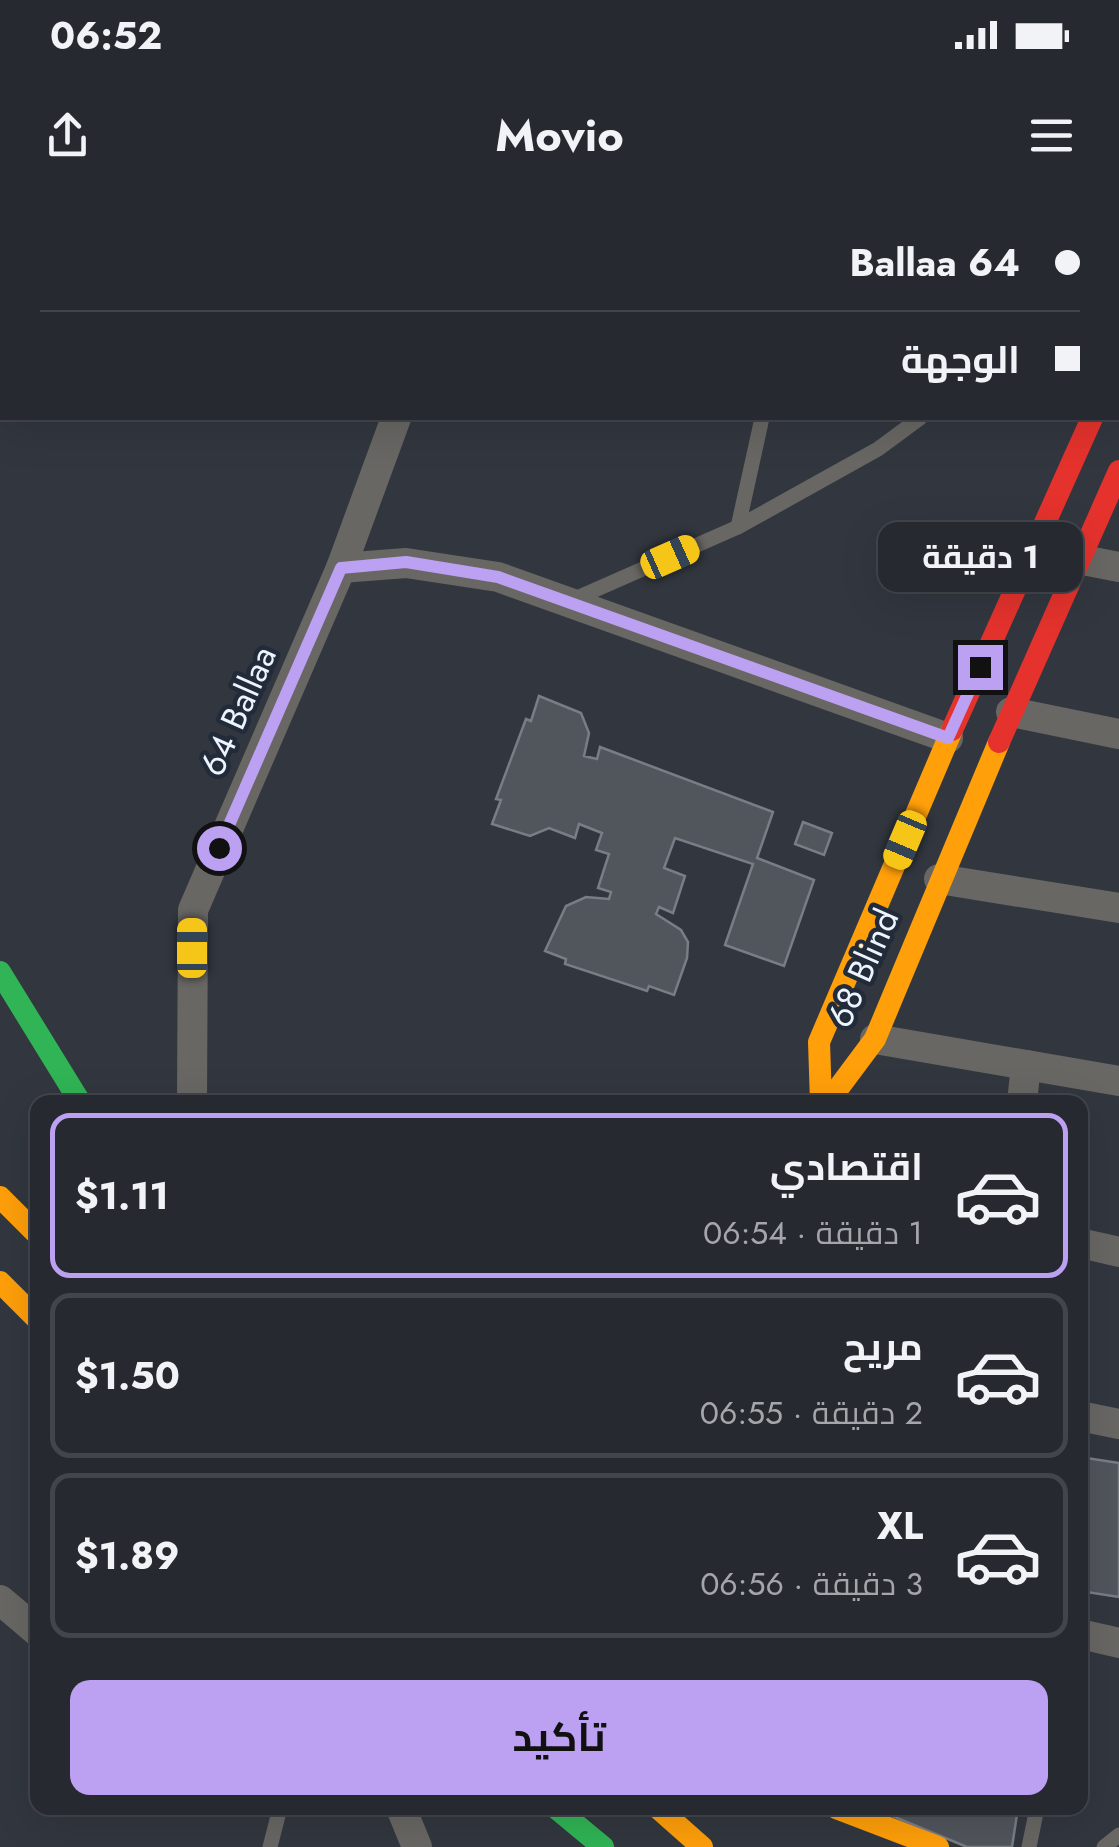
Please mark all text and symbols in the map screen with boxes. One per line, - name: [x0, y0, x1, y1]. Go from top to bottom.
- text: 06:52: [50, 8, 162, 63]
- text: Movio: [495, 103, 624, 168]
- icon: share: [40, 108, 95, 163]
- icon: menu: [1024, 108, 1079, 163]
- text: 64 Ballaa: [849, 235, 1020, 290]
- text: الوجهة: [901, 332, 1020, 387]
- callout: 1 دقيقة: [878, 522, 1082, 592]
- car: [636, 531, 704, 583]
- text: 1 دقيقة: [922, 534, 1039, 580]
- street label: 64 Ballaa: [187, 638, 289, 784]
- route end: [958, 645, 1003, 690]
- car: [879, 807, 931, 873]
- route start: [197, 826, 242, 871]
- street label: 68 Blind: [815, 901, 911, 1035]
- car: [177, 918, 207, 978]
- text: اقتصادي: [770, 1139, 923, 1194]
- icon: car: [953, 1151, 1043, 1241]
- text: $1.11: [75, 1168, 169, 1223]
- text: 1 دقيقة · 06:54: [703, 1210, 923, 1256]
- text: مريح: [843, 1319, 923, 1374]
- icon: car: [953, 1331, 1043, 1421]
- text: $1.50: [75, 1348, 180, 1403]
- text: 2 دقيقة · 06:55: [700, 1390, 923, 1436]
- text: XL: [877, 1498, 923, 1553]
- icon: car: [953, 1511, 1043, 1601]
- text: $1.89: [75, 1528, 179, 1583]
- text: 3 دقيقة · 06:56: [700, 1561, 923, 1607]
- button: تأكيد: [70, 1680, 1048, 1795]

